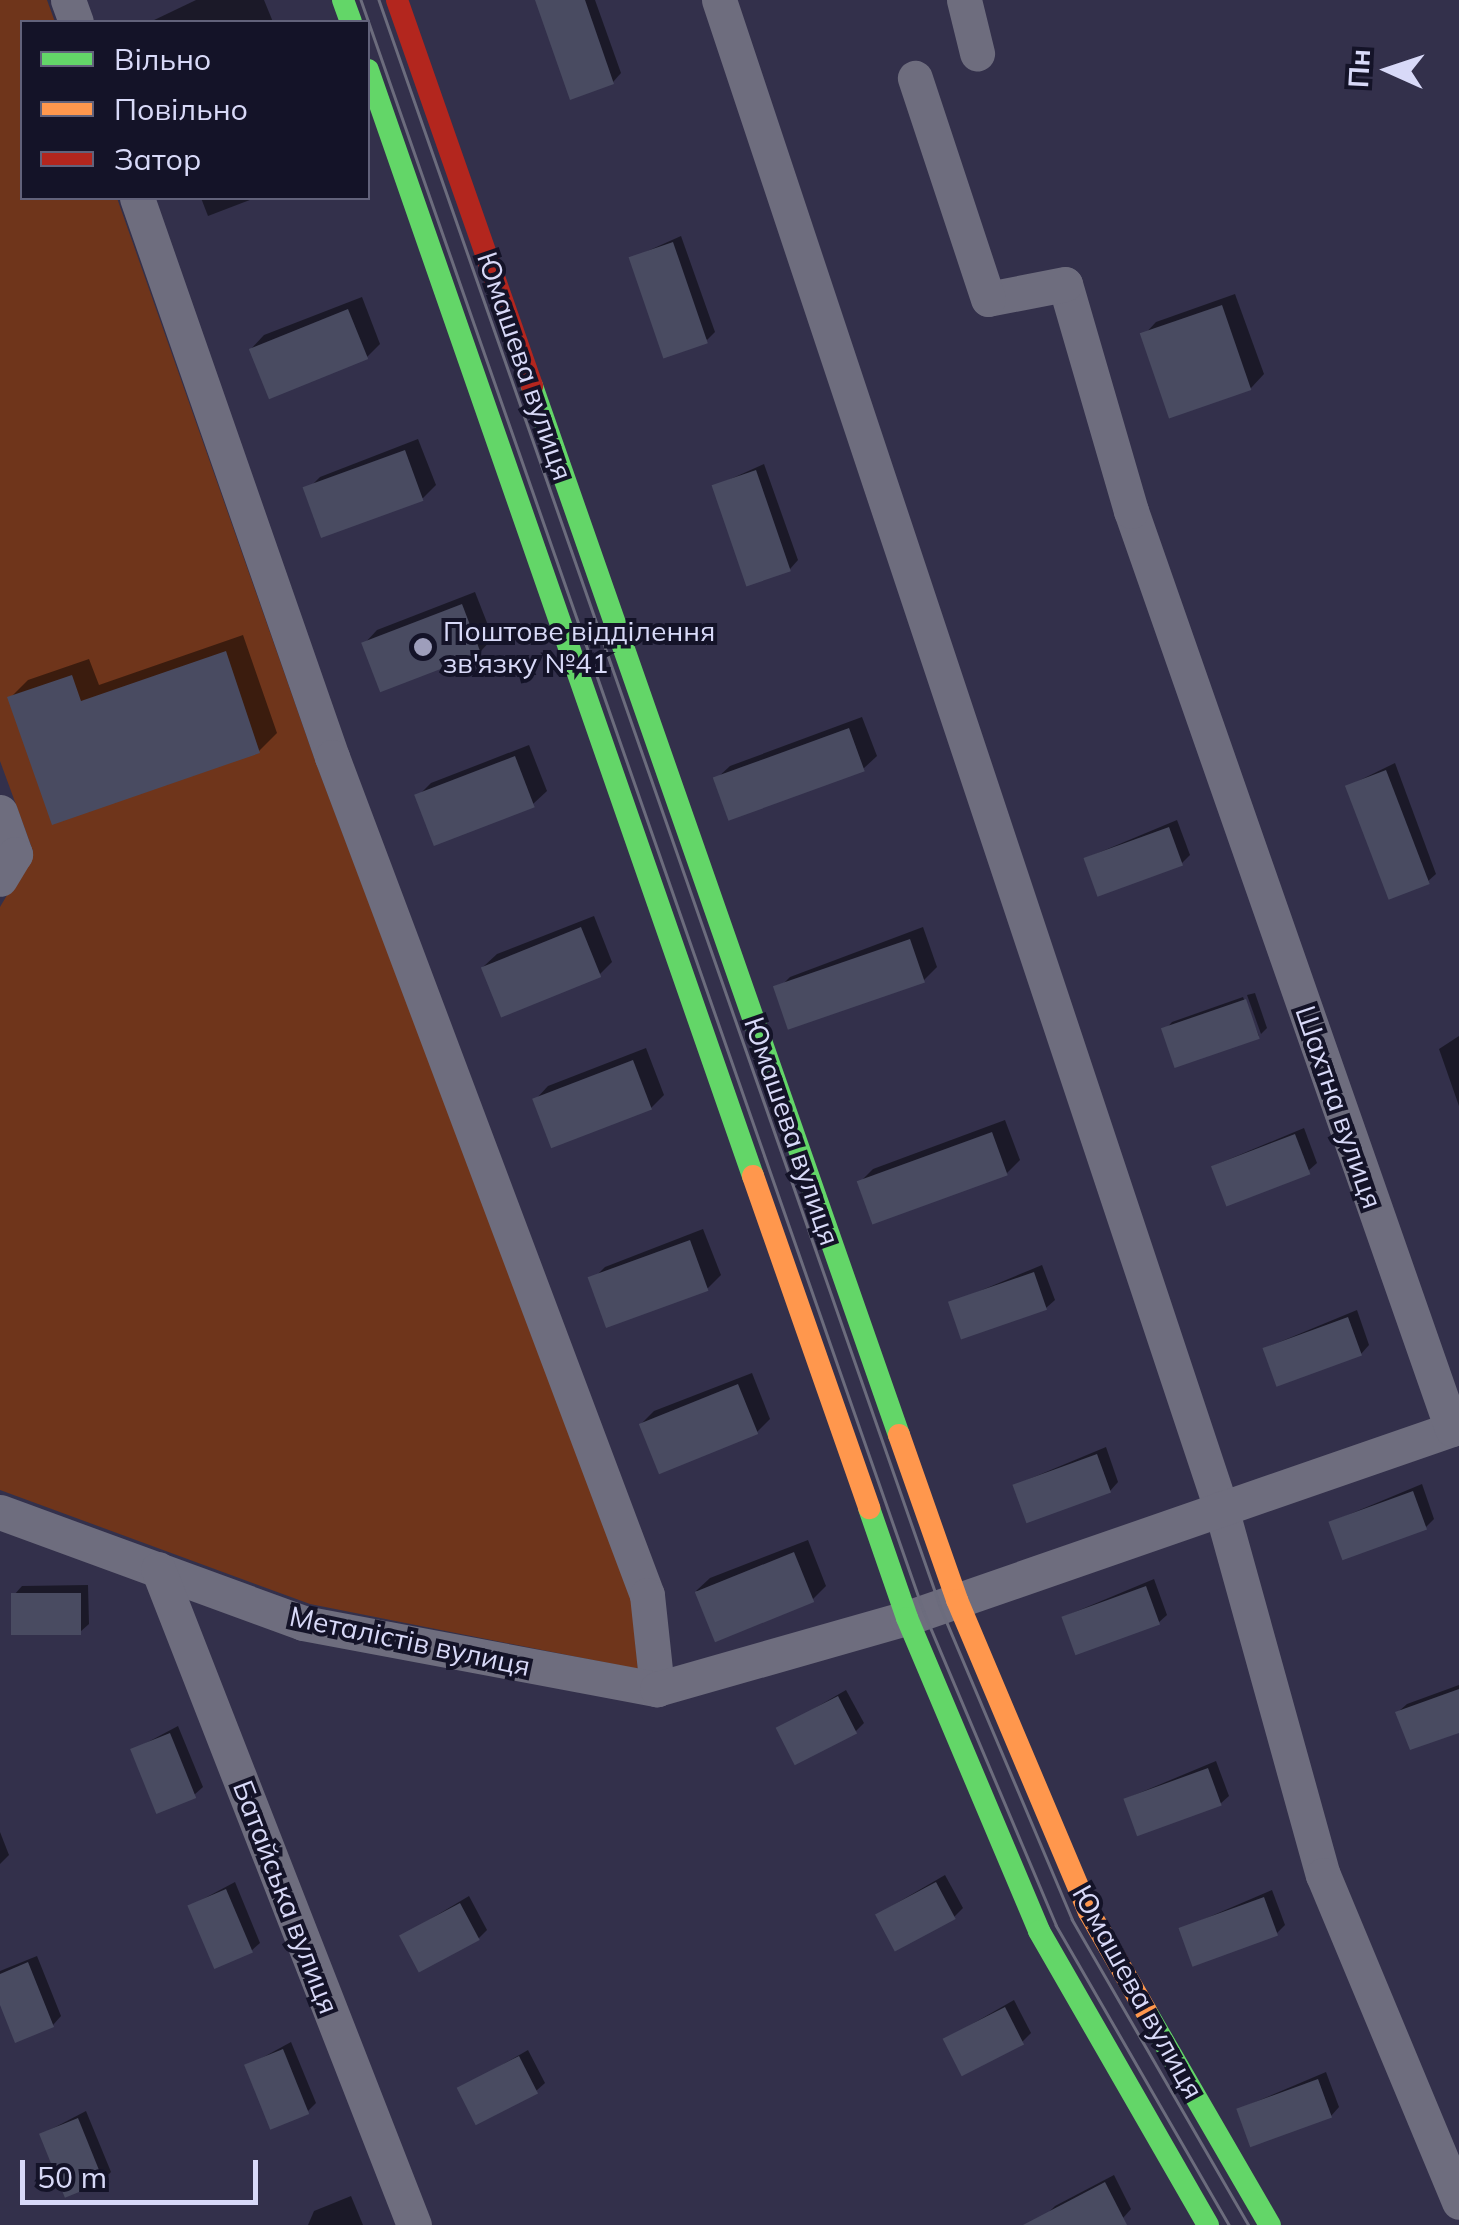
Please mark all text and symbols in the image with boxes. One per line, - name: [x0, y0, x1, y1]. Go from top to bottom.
- legend: [20, 20, 370, 200]
- north arrow: [1339, 20, 1439, 120]
- text: Вільно: [114, 40, 211, 78]
- text: Пн: [1340, 48, 1377, 89]
- text: Повільно: [114, 90, 248, 128]
- text: Затор: [114, 140, 201, 178]
- street label: Юмашева вулиця: [470, 248, 580, 484]
- place label: Поштове відділення зв'язку №41: [443, 614, 715, 680]
- marker: Поштове відділення зв'язку №41: [412, 636, 434, 658]
- street label: Шахтна вулиця: [1289, 1001, 1389, 1213]
- street label: Юмашева вулиця: [737, 1013, 847, 1249]
- street label: Металістів вулиця: [287, 1599, 533, 1683]
- street label: Батайська вулиця: [226, 1776, 346, 2018]
- street label: Юмашева вулиця: [1065, 1879, 1211, 2105]
- scale bar: [25, 2140, 262, 2202]
- text: 50 m: [37, 2158, 107, 2196]

